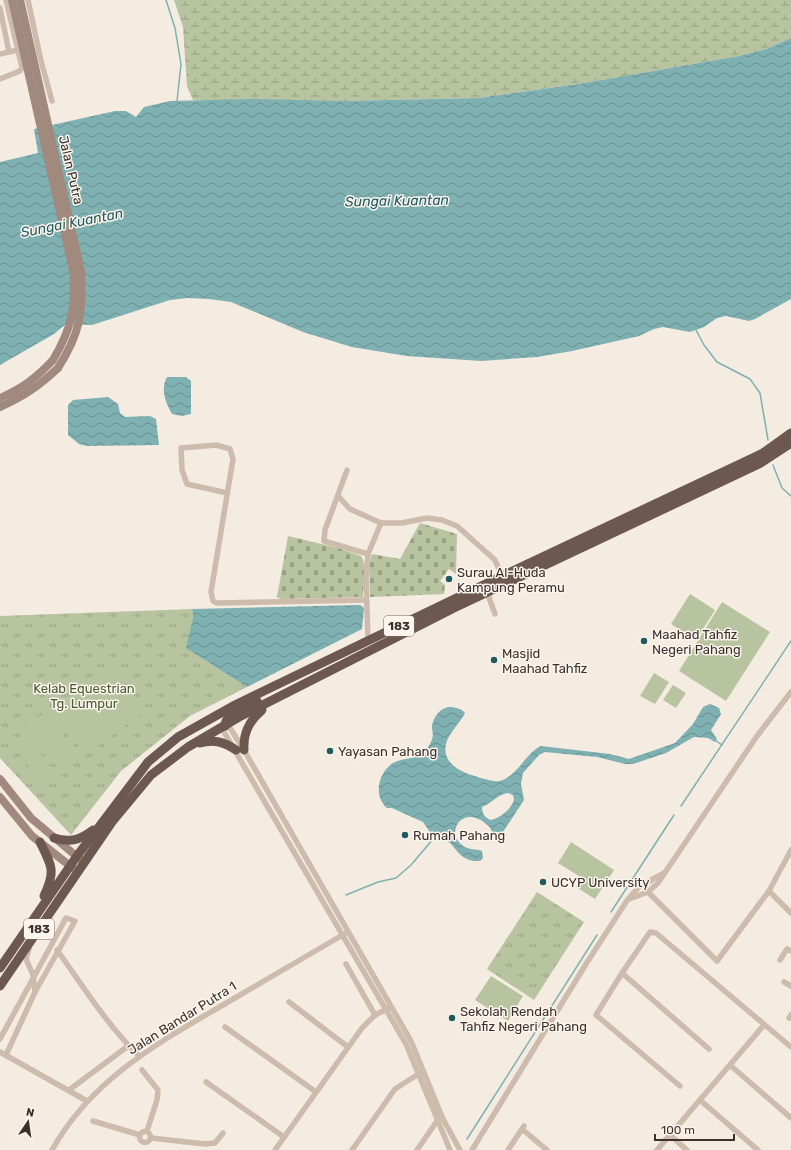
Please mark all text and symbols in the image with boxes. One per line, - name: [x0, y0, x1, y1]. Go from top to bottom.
- street label: Jalan Putra: [56, 134, 86, 206]
- water label: Sungai Kuantan: [345, 192, 449, 210]
- water label: Sungai Kuantan: [19, 205, 125, 241]
- place label: Surau Al-Huda Kampung Peramu: [457, 565, 565, 596]
- marker: Surau Al-Huda Kampung Peramu: [444, 574, 454, 584]
- road number: 183: [384, 616, 414, 636]
- place label: Maahad Tahfiz Negeri Pahang: [652, 627, 741, 658]
- marker: Maahad Tahfiz Negeri Pahang: [639, 636, 649, 646]
- place label: Masjid Maahad Tahfiz: [502, 646, 588, 676]
- marker: Masjid Maahad Tahfiz: [489, 655, 499, 665]
- park label: Kelab Equestrian Tg. Lumpur: [33, 681, 135, 712]
- place label: Yayasan Pahang: [338, 744, 437, 760]
- marker: Yayasan Pahang: [325, 746, 335, 756]
- place label: Rumah Pahang: [413, 828, 505, 844]
- marker: Rumah Pahang: [400, 830, 410, 840]
- place label: UCYP University: [551, 875, 650, 890]
- marker: UCYP University: [538, 877, 548, 887]
- road number: 183: [24, 919, 54, 939]
- street label: Jalan Bandar Putra 1: [125, 978, 239, 1058]
- place label: Sekolah Rendah Tahfiz Negeri Pahang: [460, 1004, 587, 1035]
- marker: Sekolah Rendah Tahfiz Negeri Pahang: [447, 1013, 457, 1023]
- north arrow: [8, 1102, 48, 1142]
- text: N: [25, 1106, 36, 1120]
- scale bar: [655, 1116, 734, 1142]
- text: 100 m: [661, 1123, 695, 1137]

